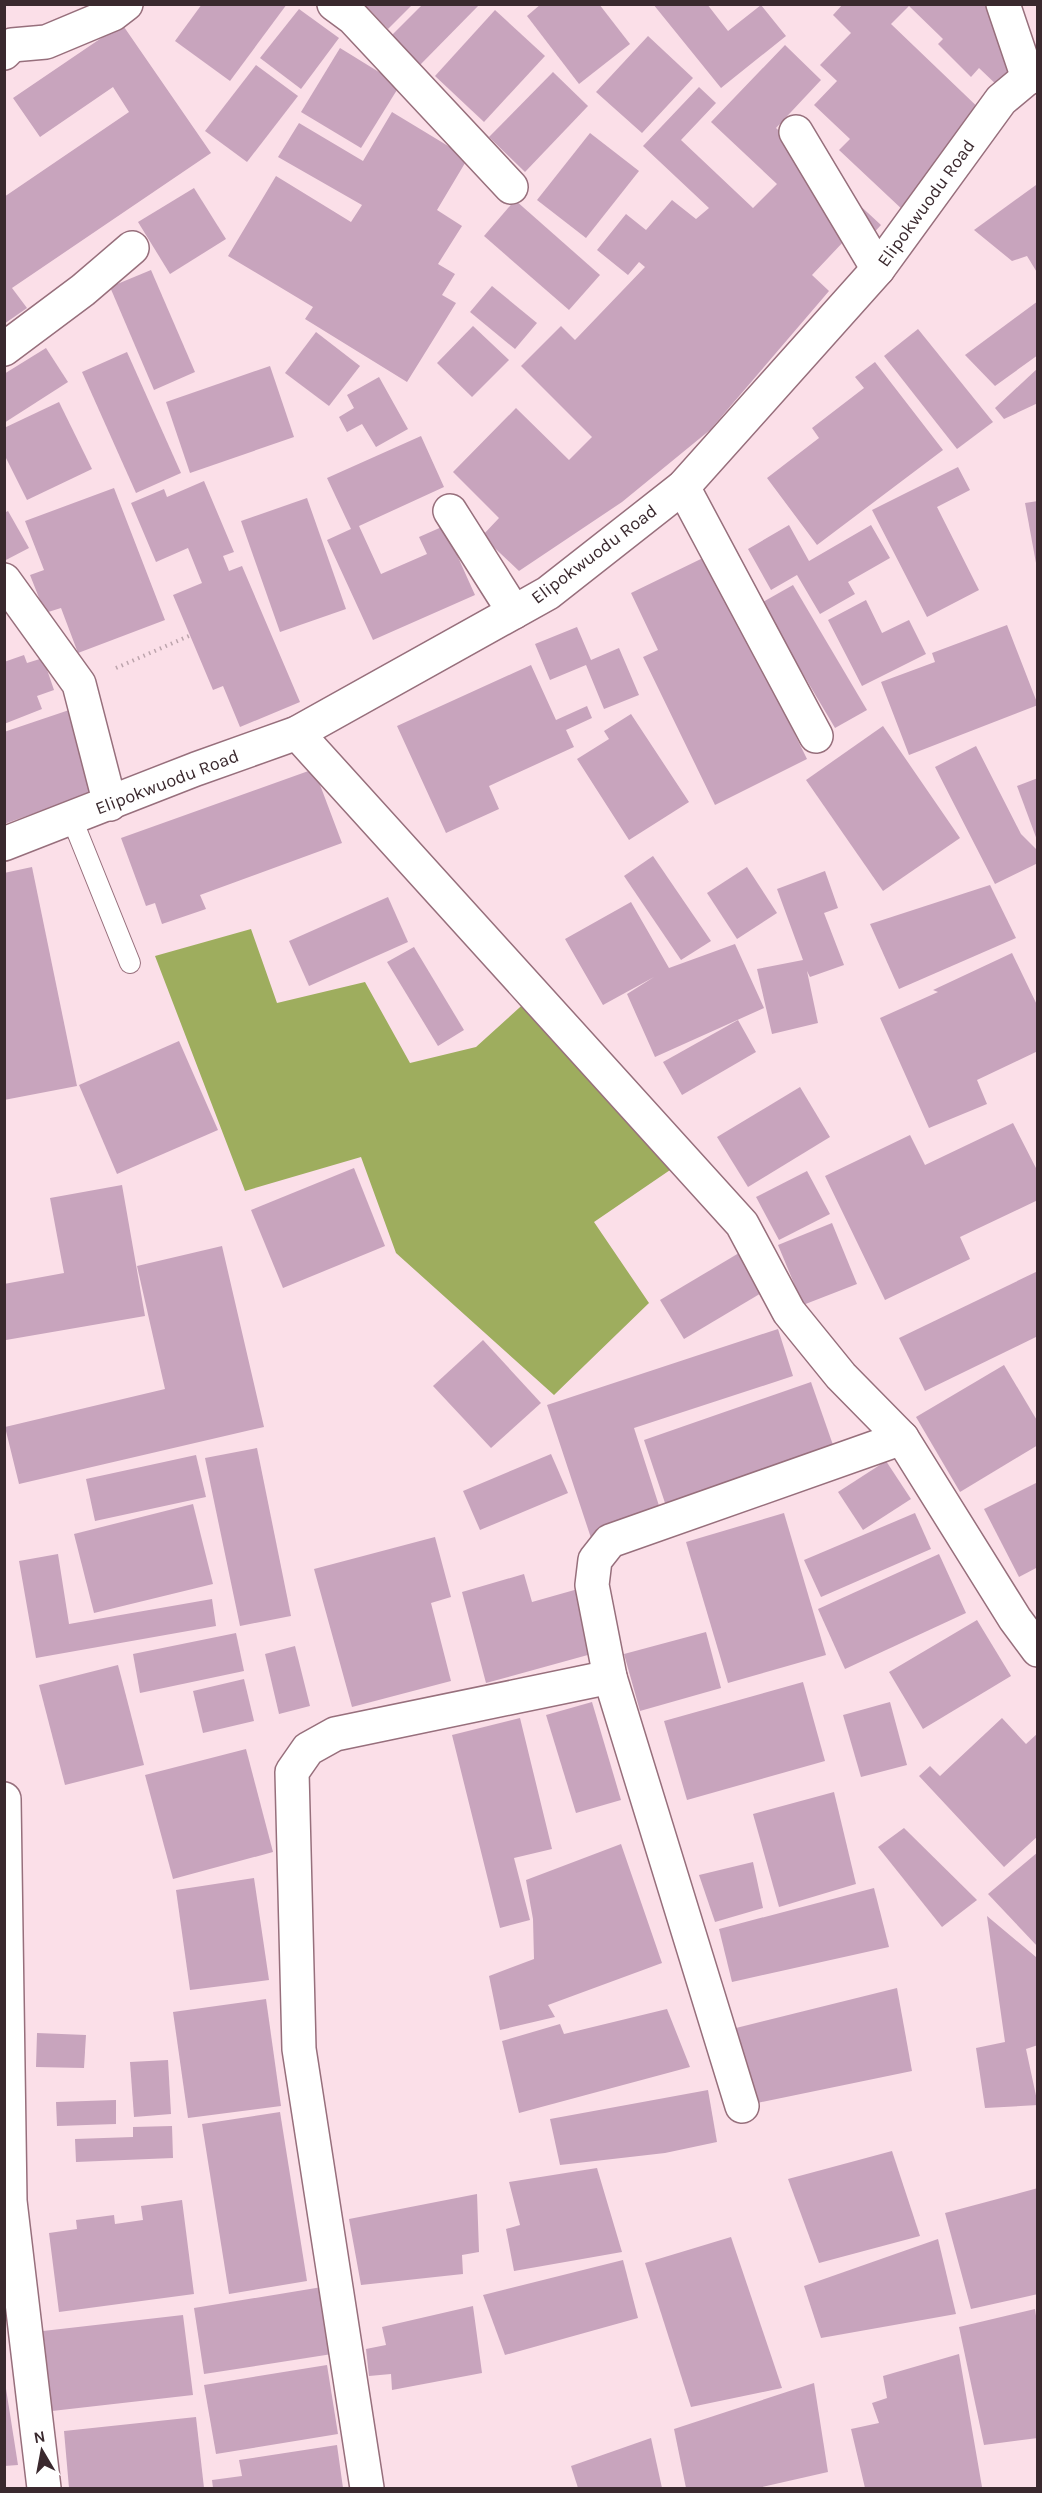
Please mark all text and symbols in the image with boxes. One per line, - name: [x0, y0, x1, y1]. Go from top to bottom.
- street label: Elipokwuodu Road: [872, 135, 980, 271]
- street label: Elipokwuodu Road: [527, 499, 661, 609]
- street label: Elipokwuodu Road: [92, 744, 242, 820]
- north arrow: [12, 2421, 72, 2481]
- text: N: [32, 2426, 47, 2447]

